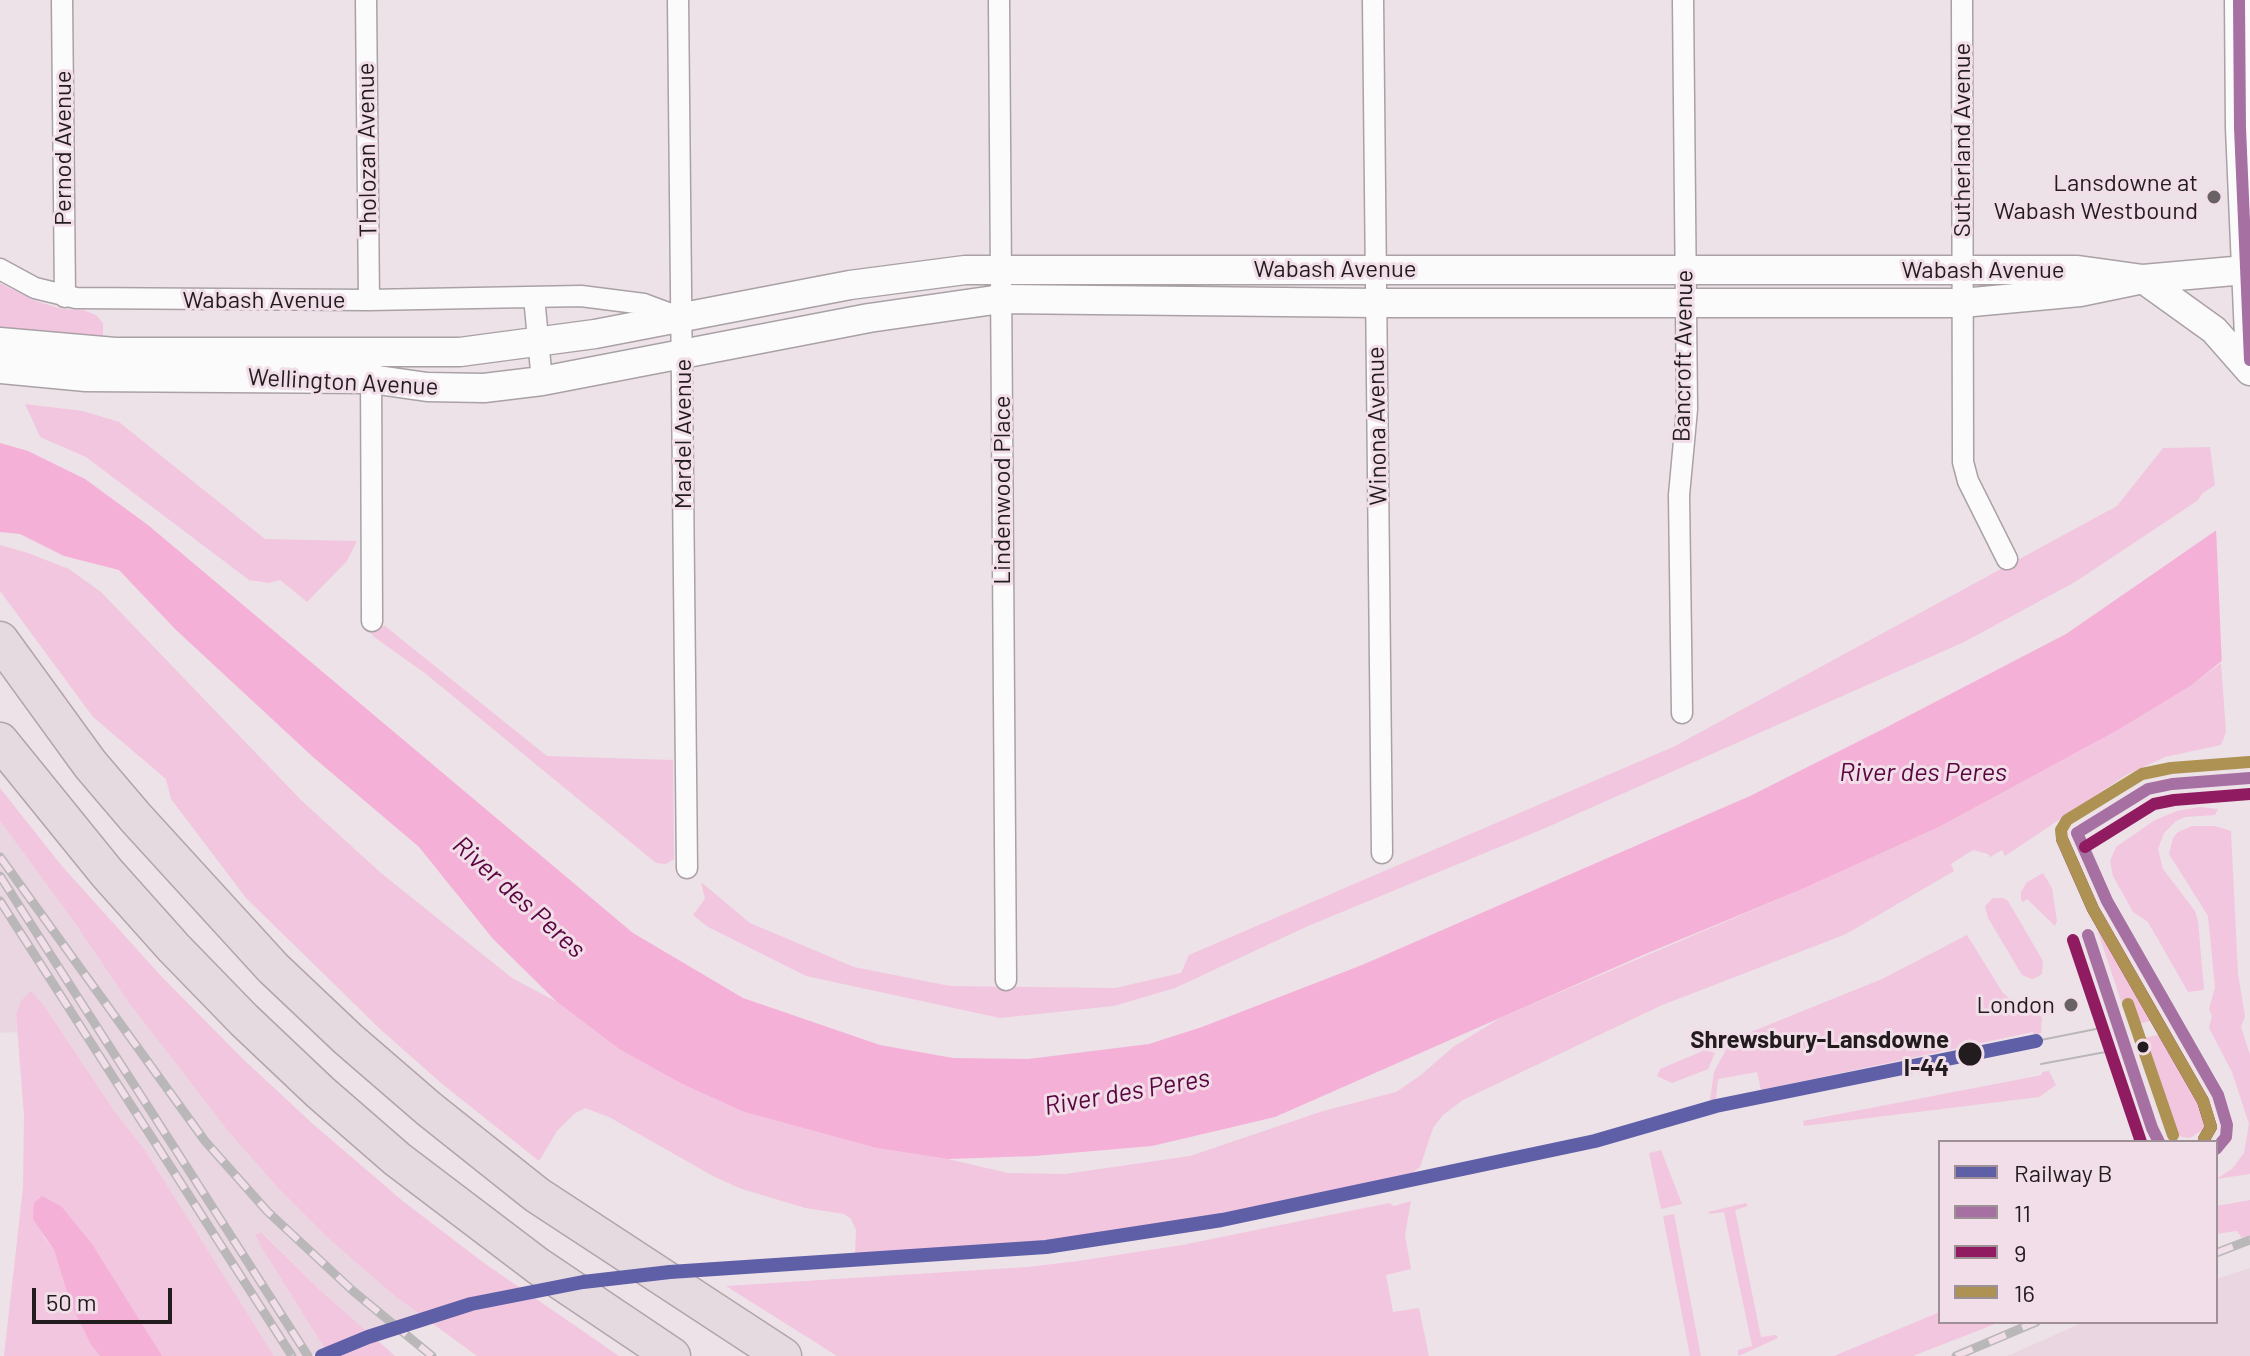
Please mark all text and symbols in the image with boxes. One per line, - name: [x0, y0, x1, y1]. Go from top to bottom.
- street label: Sutherland Avenue: [1948, 43, 1976, 237]
- street label: Tholozan Avenue: [351, 62, 383, 238]
- street label: Pernod Avenue: [49, 70, 77, 226]
- place label: Lansdowne at Wabash Westbound: [1994, 169, 2198, 225]
- marker: Lansdowne at Wabash Westbound: [2205, 188, 2223, 206]
- street label: Wabash Avenue: [1253, 255, 1417, 283]
- street label: Wabash Avenue: [1901, 256, 2065, 284]
- street label: Bancroft Avenue: [1667, 270, 1699, 442]
- street label: Wabash Avenue: [182, 286, 346, 314]
- street label: Winona Avenue: [1361, 346, 1393, 506]
- street label: Mardel Avenue: [669, 359, 697, 509]
- street label: Wellington Avenue: [247, 363, 439, 401]
- street label: Lindenwood Place: [988, 395, 1016, 585]
- water label: River des Peres: [1839, 756, 2007, 788]
- water label: River des Peres: [446, 829, 592, 965]
- place label: London: [1976, 991, 2055, 1019]
- marker: London: [2062, 996, 2080, 1014]
- place label: Shrewsbury-Lansdowne I-44: [1690, 1026, 1949, 1082]
- unlabelled marker: [2135, 1039, 2151, 1055]
- marker: Shrewsbury-Lansdowne I-44: [1956, 1040, 1984, 1068]
- water label: River des Peres: [1042, 1062, 1212, 1122]
- legend: [1938, 1140, 2218, 1324]
- text: Railway B: [2014, 1158, 2113, 1187]
- text: 11: [2014, 1198, 2031, 1227]
- text: 9: [2014, 1238, 2027, 1267]
- scale bar: [36, 1272, 176, 1322]
- text: 16: [2014, 1278, 2035, 1307]
- text: 50 m: [46, 1287, 97, 1316]

